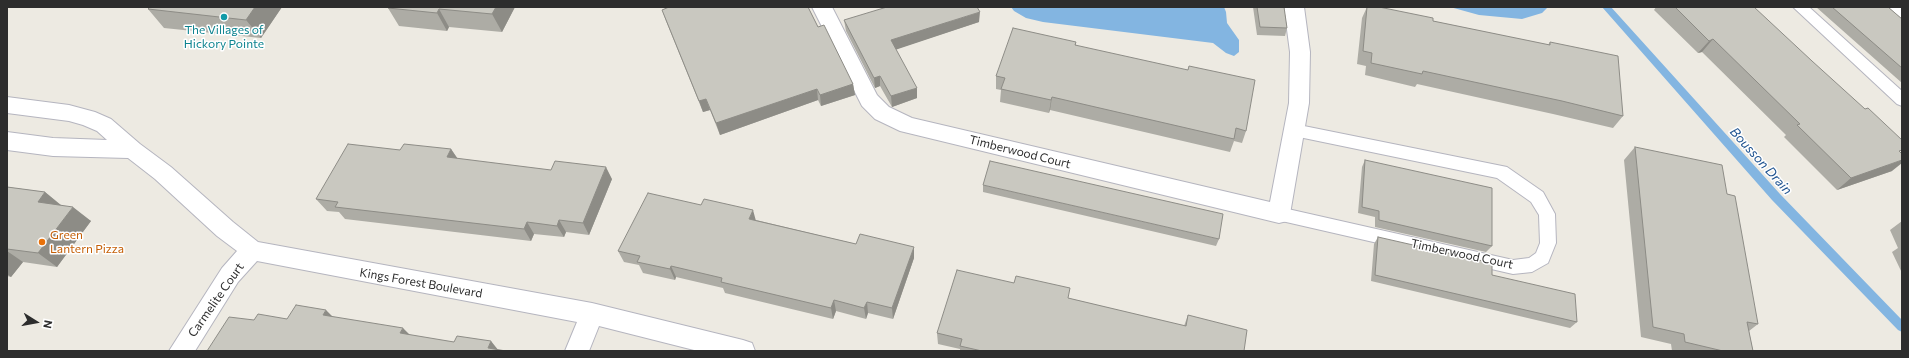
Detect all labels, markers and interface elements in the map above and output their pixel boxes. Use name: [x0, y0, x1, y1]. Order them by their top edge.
marker: The Villages of Hickory Pointe: [219, 12, 229, 22]
place label: The Villages of Hickory Pointe: [184, 23, 264, 51]
water label: Bousson Drain: [1727, 124, 1795, 198]
street label: Timberwood Court: [968, 132, 1072, 172]
place label: Green Lantern Pizza: [50, 228, 124, 256]
street label: Timberwood Court: [1410, 236, 1514, 272]
marker: Green Lantern Pizza: [37, 237, 47, 247]
street label: Carmelite Court: [185, 260, 247, 340]
street label: Kings Forest Boulevard: [359, 265, 483, 301]
north arrow: [16, 302, 56, 342]
text: N: [41, 319, 55, 330]

